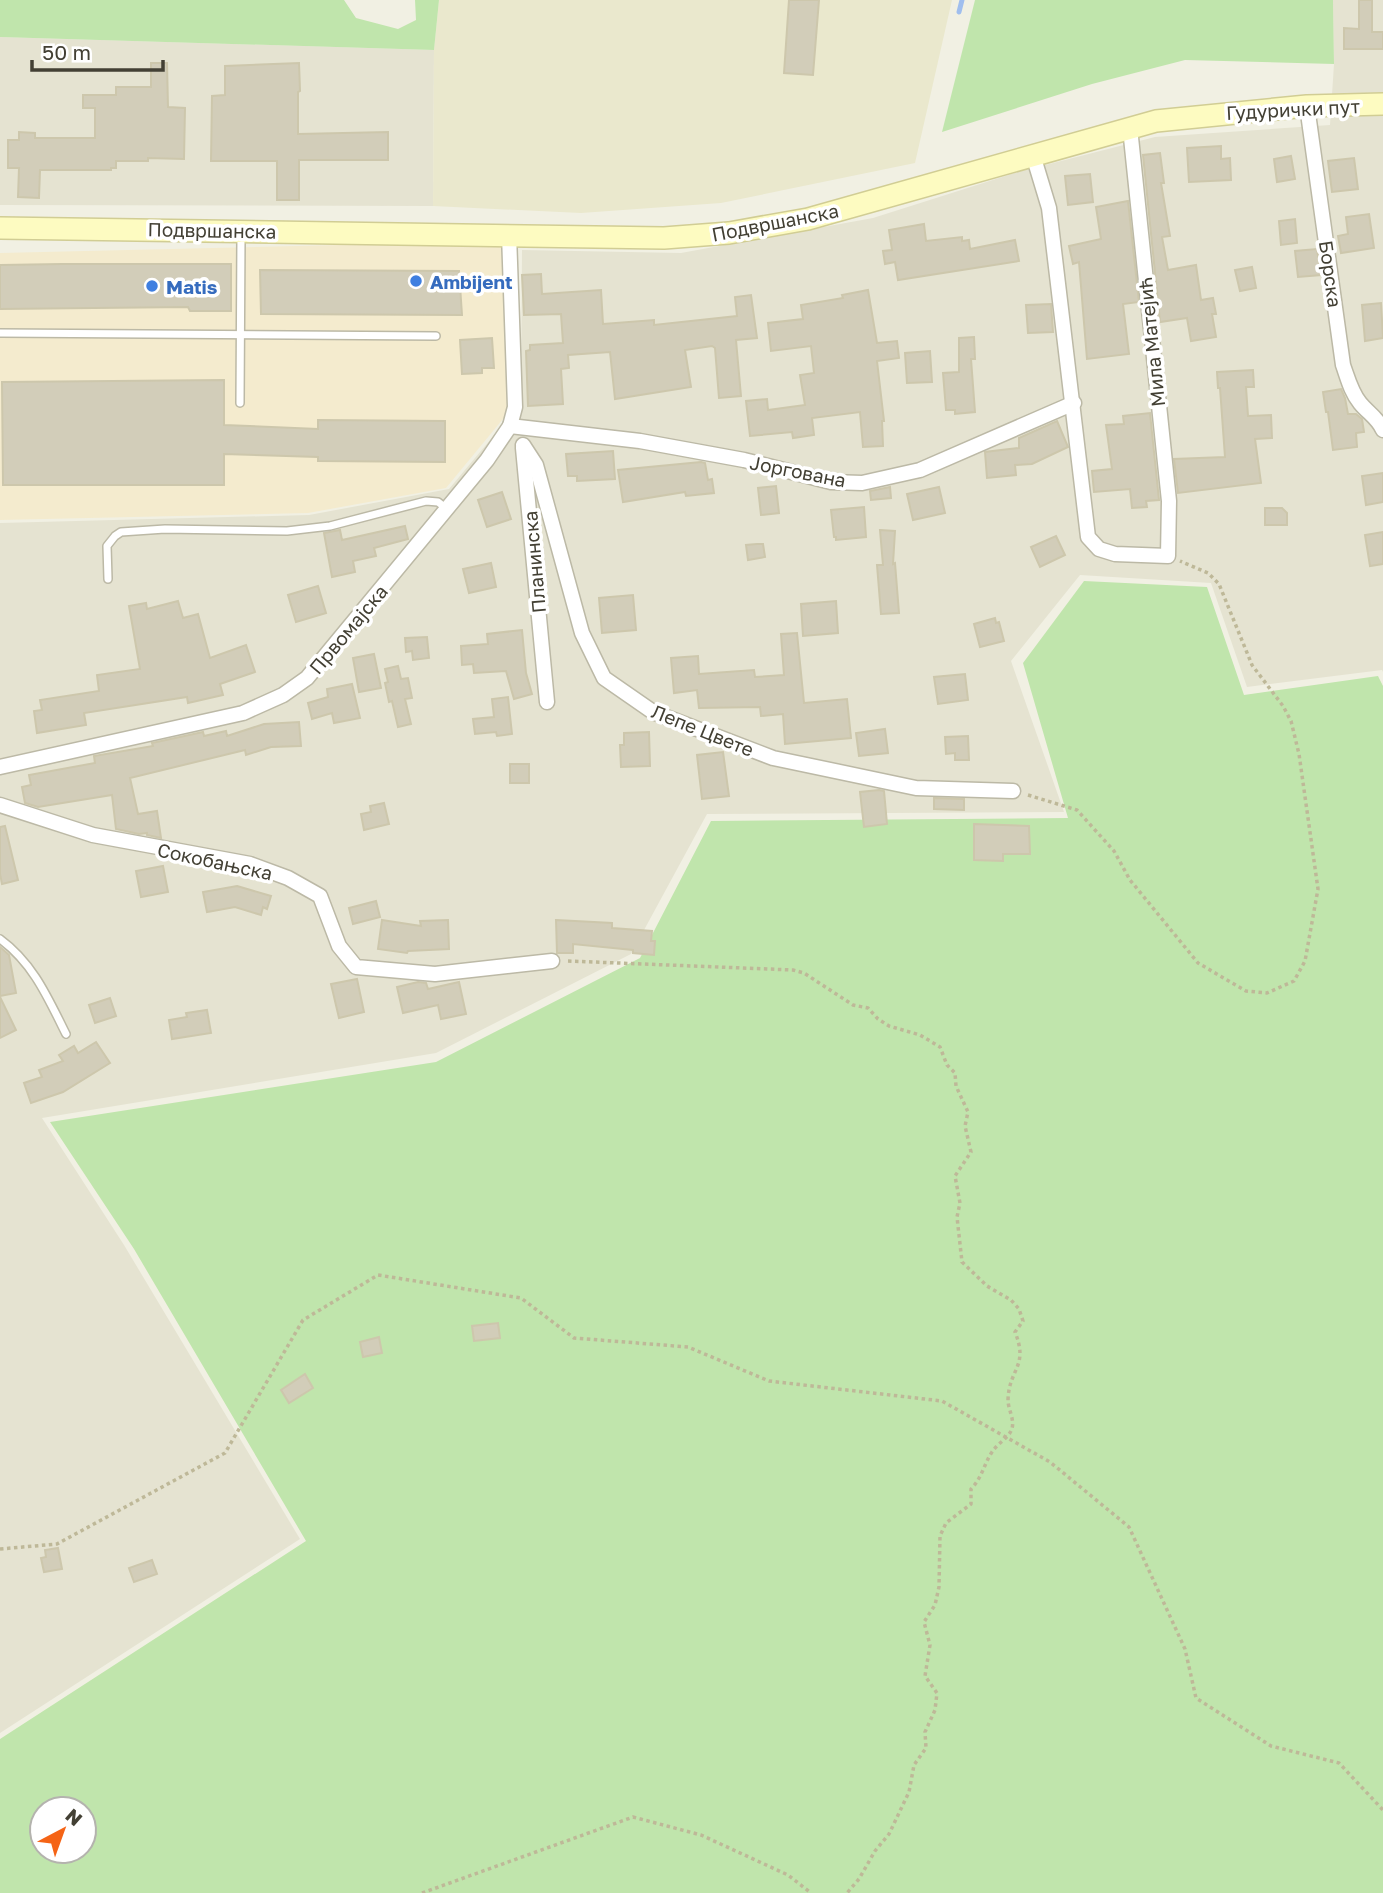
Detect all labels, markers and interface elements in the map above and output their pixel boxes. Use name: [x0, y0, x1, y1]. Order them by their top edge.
scale bar: [32, 28, 163, 72]
text: 50 m: [42, 39, 91, 65]
street label: Гудурички пут: [1226, 94, 1360, 124]
street label: Подвршанска: [710, 198, 840, 246]
street label: Подвршанска: [147, 217, 277, 243]
street label: Борска: [1315, 239, 1347, 309]
place label: Ambijent: [430, 270, 513, 293]
marker: Ambijent: [408, 273, 424, 289]
place label: Matis: [166, 275, 218, 298]
street label: Мила Матејић: [1133, 276, 1169, 408]
marker: Matis: [144, 278, 160, 294]
street label: Јоргована: [748, 450, 848, 492]
street label: Планинска: [518, 510, 550, 614]
street label: Првомајска: [304, 580, 392, 678]
street label: Лепе Цвете: [649, 699, 757, 761]
street label: Сокобањска: [155, 838, 275, 884]
north arrow: [28, 1795, 98, 1865]
text: N: [61, 1803, 87, 1830]

